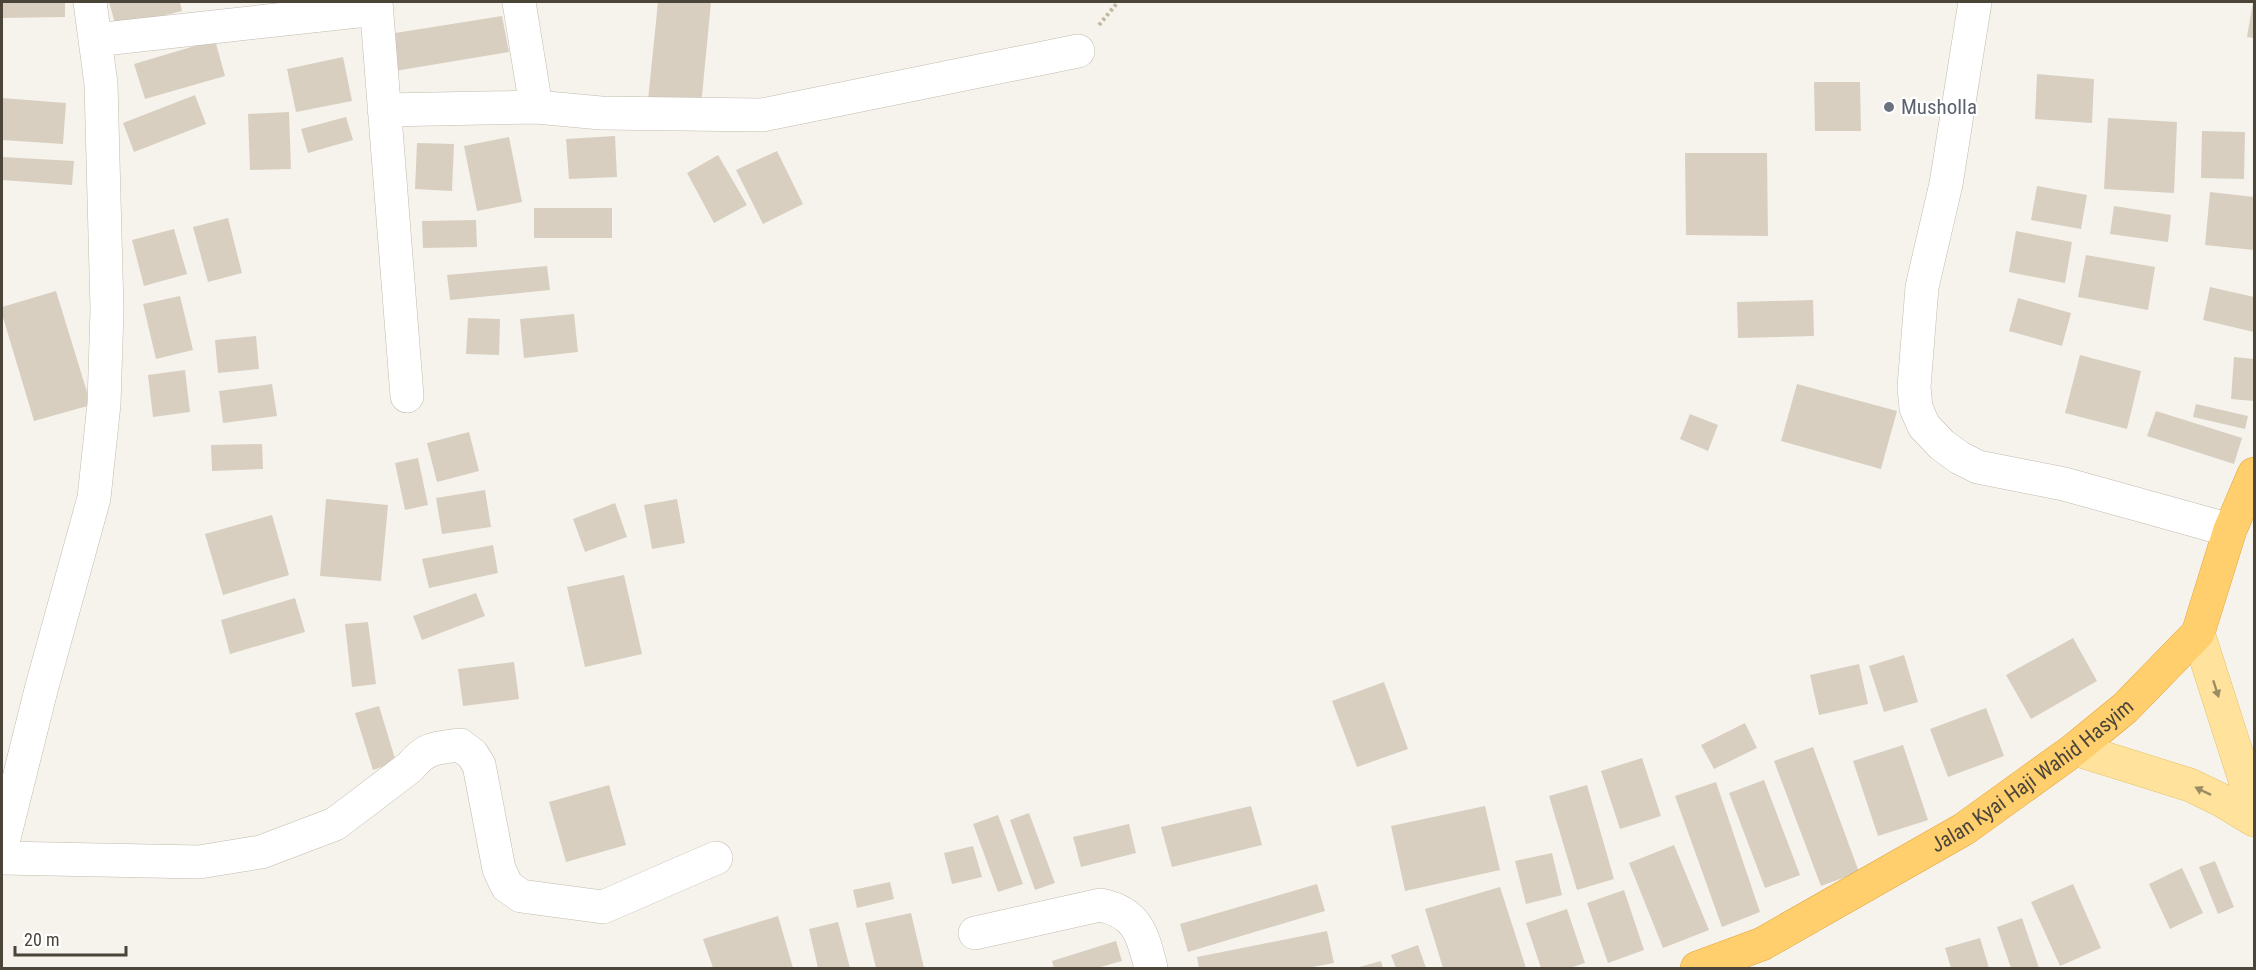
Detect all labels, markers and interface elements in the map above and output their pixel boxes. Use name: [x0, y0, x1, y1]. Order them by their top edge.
place label: Musholla: [1901, 95, 1977, 119]
marker: Musholla: [1882, 100, 1896, 114]
one-way arrow: [2212, 680, 2221, 698]
street label: Jalan Kyai Haji Wahid Hasyim: [1927, 694, 2138, 857]
one-way arrow: [2195, 787, 2212, 796]
scale bar: [15, 919, 126, 957]
text: 20 m: [24, 929, 59, 950]

